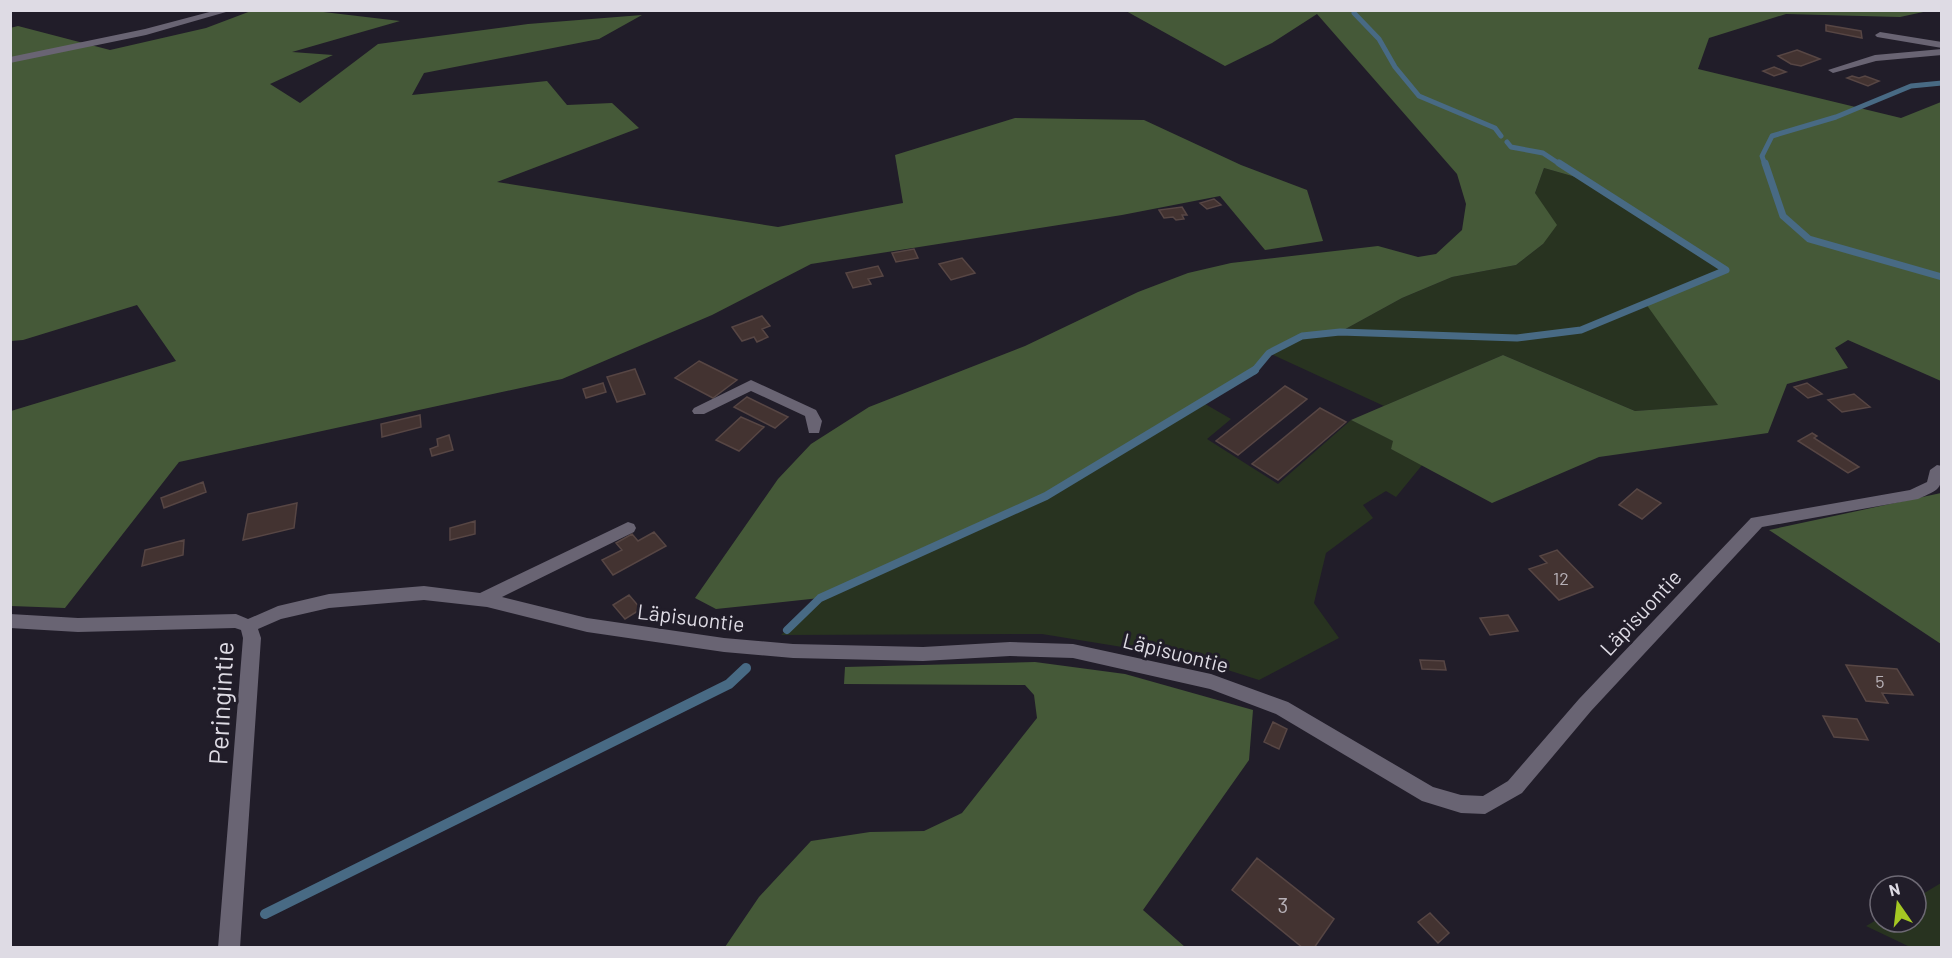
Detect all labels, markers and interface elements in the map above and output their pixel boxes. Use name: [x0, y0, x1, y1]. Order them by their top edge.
street label: Läpisuontie: [1594, 564, 1686, 660]
house number: 12: [1553, 567, 1569, 589]
street label: Läpisuontie: [636, 598, 746, 636]
street label: Läpisuontie: [1121, 627, 1231, 677]
street label: Peringintie: [201, 641, 239, 765]
house number: 5: [1875, 670, 1885, 692]
north arrow: [1868, 874, 1928, 934]
text: N: [1887, 878, 1902, 899]
house number: 3: [1278, 892, 1288, 917]

